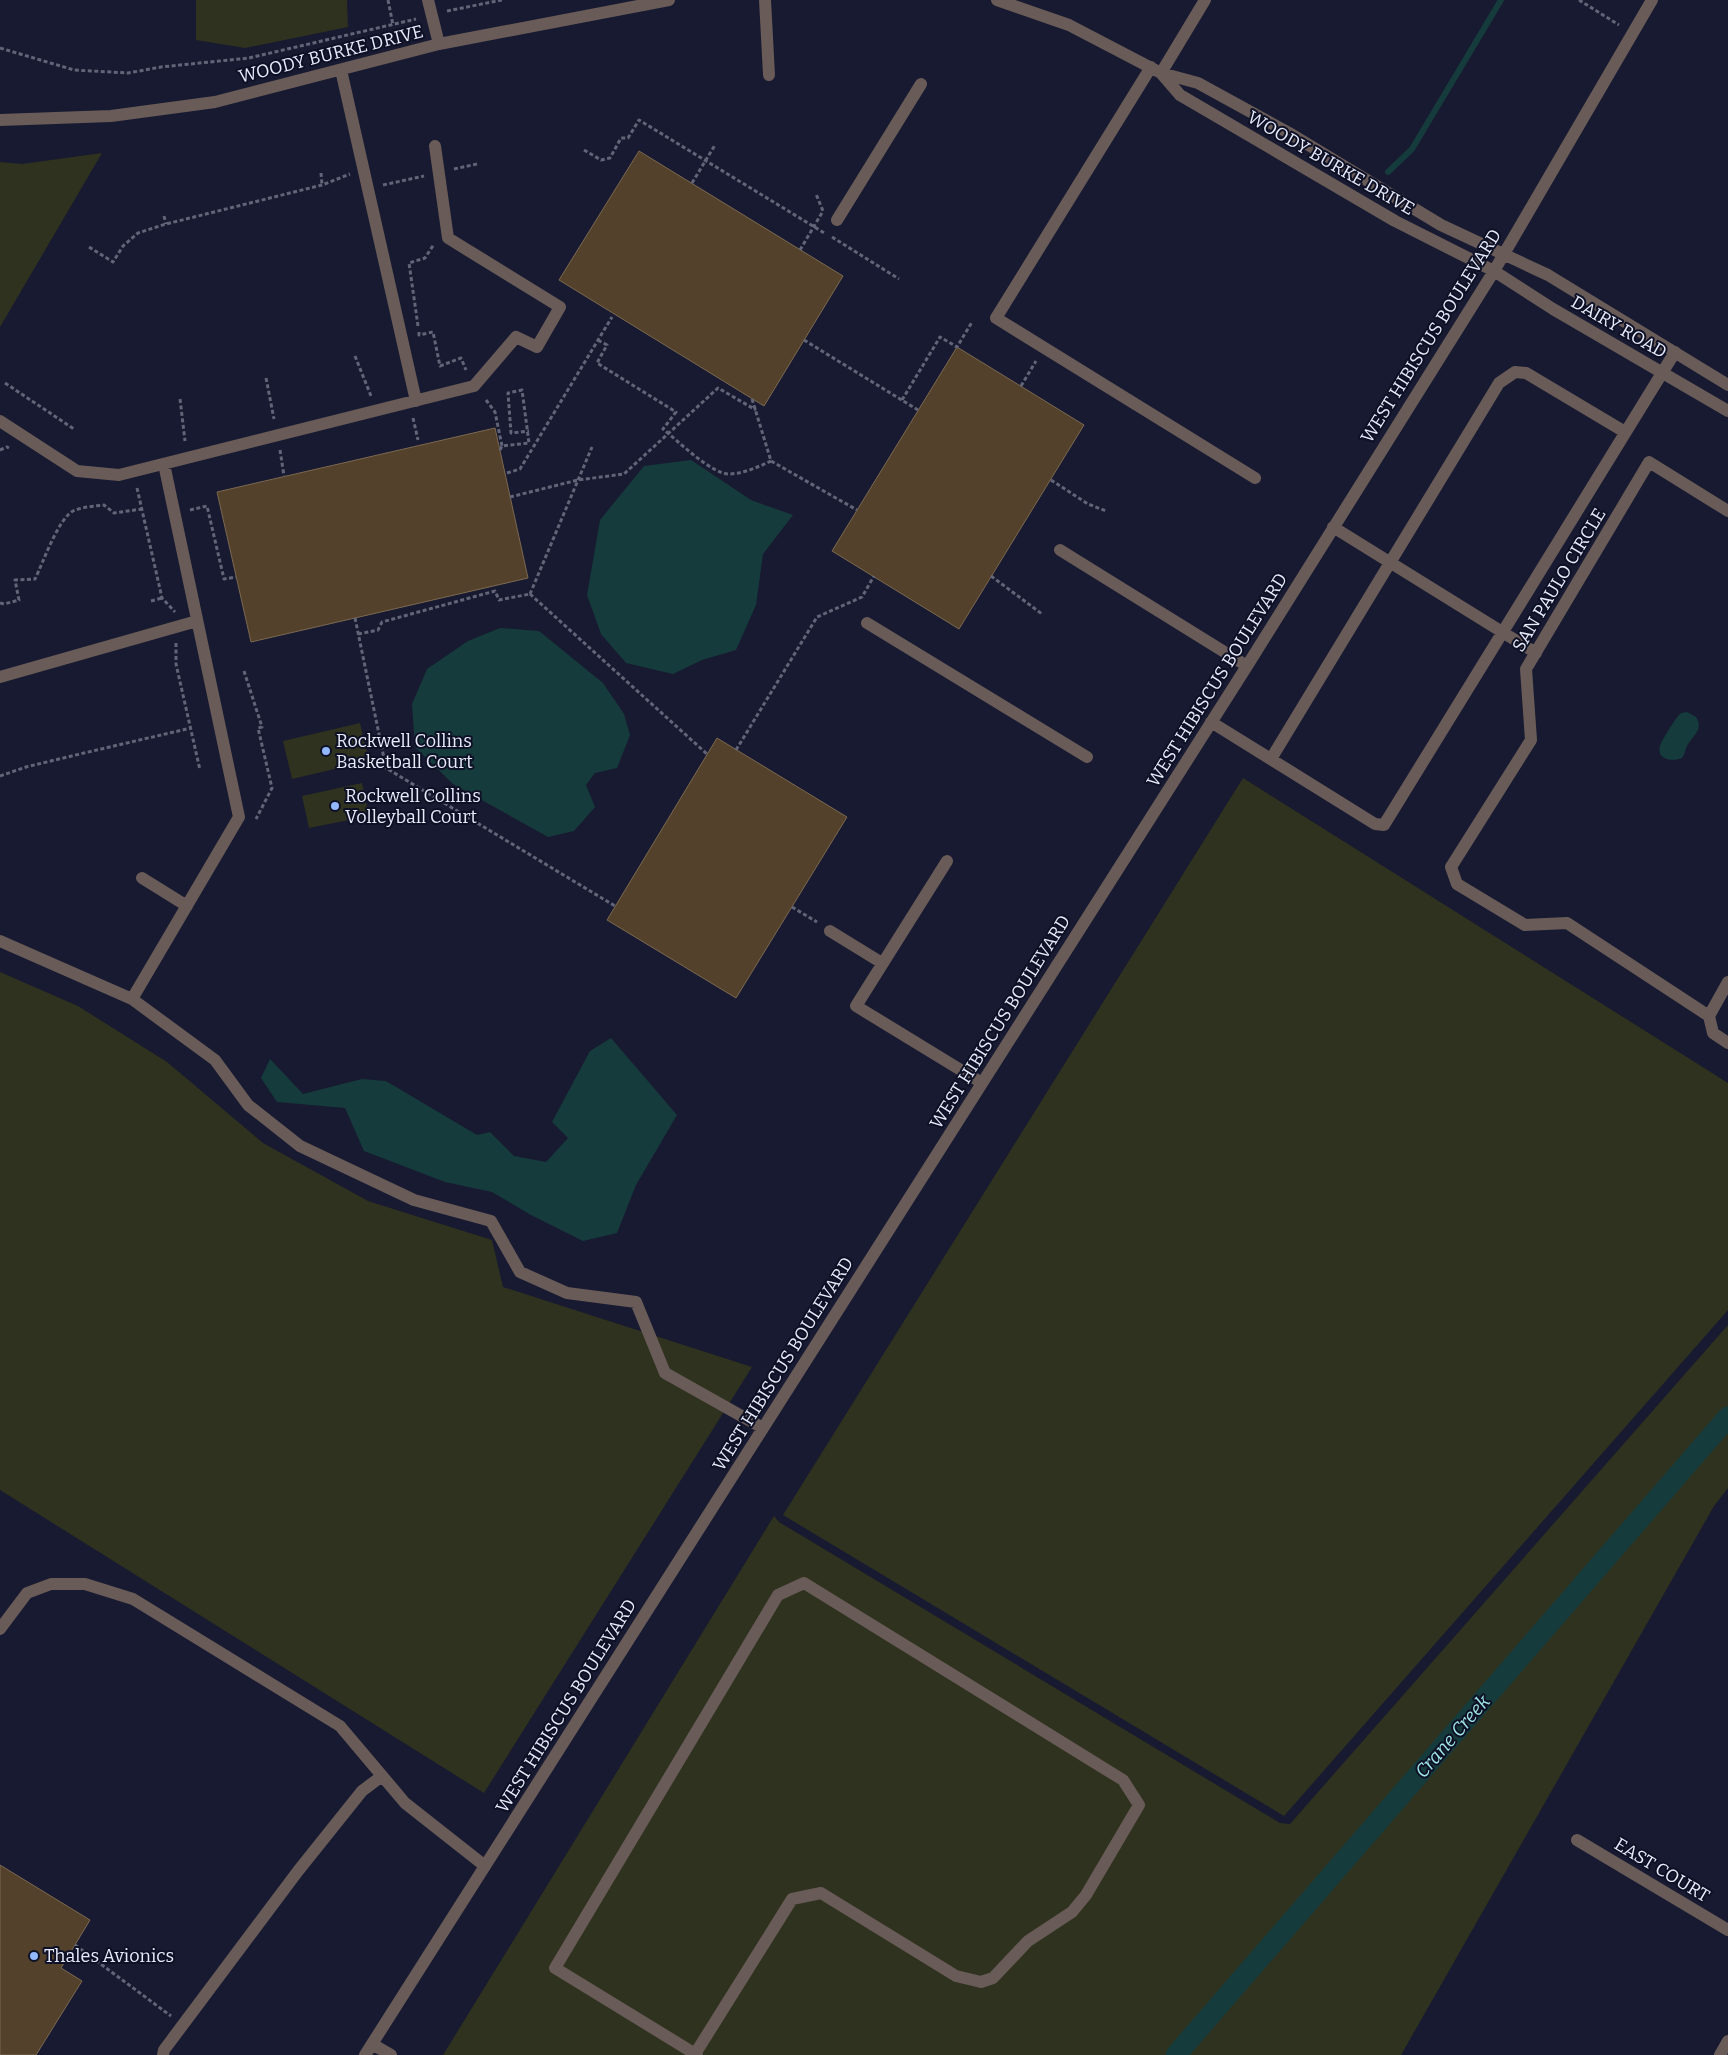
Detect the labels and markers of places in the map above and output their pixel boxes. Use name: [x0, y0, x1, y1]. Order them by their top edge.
place label: Rockwell Collins Basketball Court: [336, 730, 473, 773]
marker: Rockwell Collins Basketball Court: [320, 745, 332, 757]
place label: Rockwell Collins Volleyball Court: [345, 785, 481, 828]
marker: Rockwell Collins Volleyball Court: [329, 800, 341, 812]
place label: Thales Avionics: [44, 1945, 174, 1967]
marker: Thales Avionics: [28, 1950, 40, 1962]

